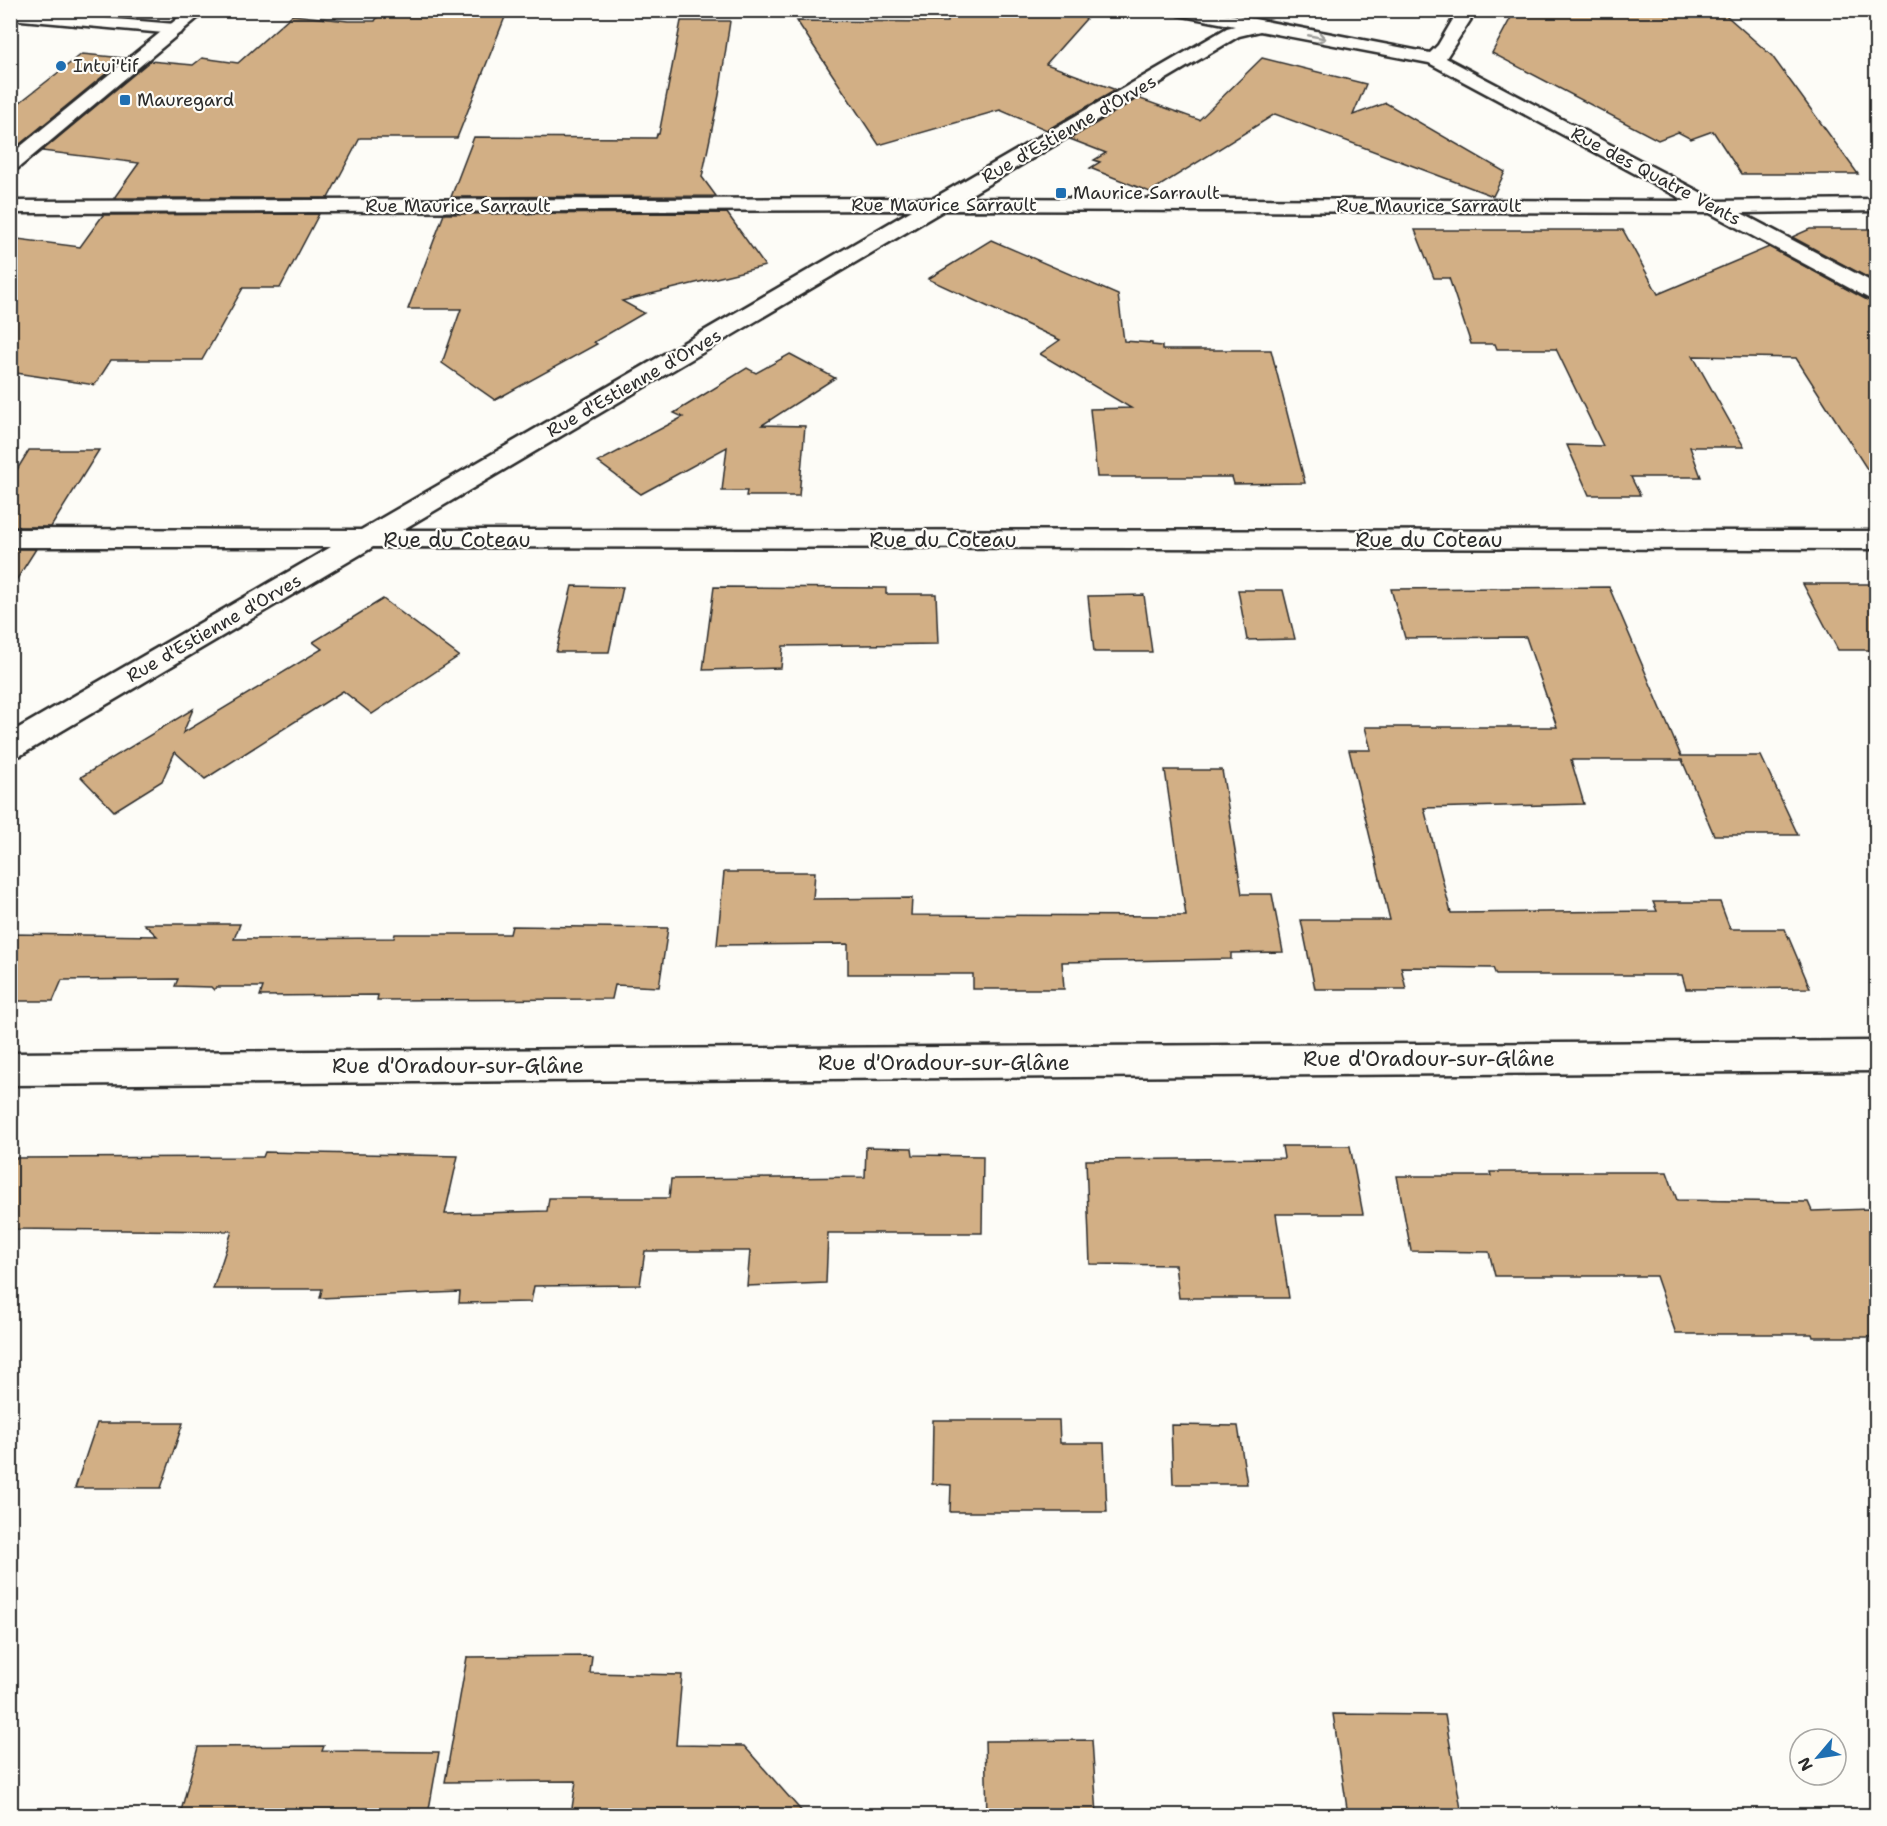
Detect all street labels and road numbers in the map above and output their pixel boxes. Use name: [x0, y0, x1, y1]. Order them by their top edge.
street label: Rue d'Estienne d'Orves: [977, 69, 1161, 189]
street label: Rue des Quatre Vents: [1567, 121, 1745, 231]
street label: Rue Maurice Sarrault: [851, 193, 1037, 217]
street label: Rue Maurice Sarrault: [365, 194, 551, 218]
street label: Rue Maurice Sarrault: [1336, 194, 1522, 218]
street label: Rue d'Estienne d'Orves: [542, 323, 726, 443]
street label: Rue du Coteau: [383, 526, 531, 554]
street label: Rue du Coteau: [869, 526, 1017, 554]
street label: Rue du Coteau: [1355, 526, 1503, 554]
street label: Rue d'Estienne d'Orves: [122, 568, 306, 688]
street label: Rue d'Oradour-sur-Glâne: [1303, 1045, 1555, 1073]
street label: Rue d'Oradour-sur-Glâne: [818, 1049, 1070, 1077]
street label: Rue d'Oradour-sur-Glâne: [332, 1052, 584, 1080]

